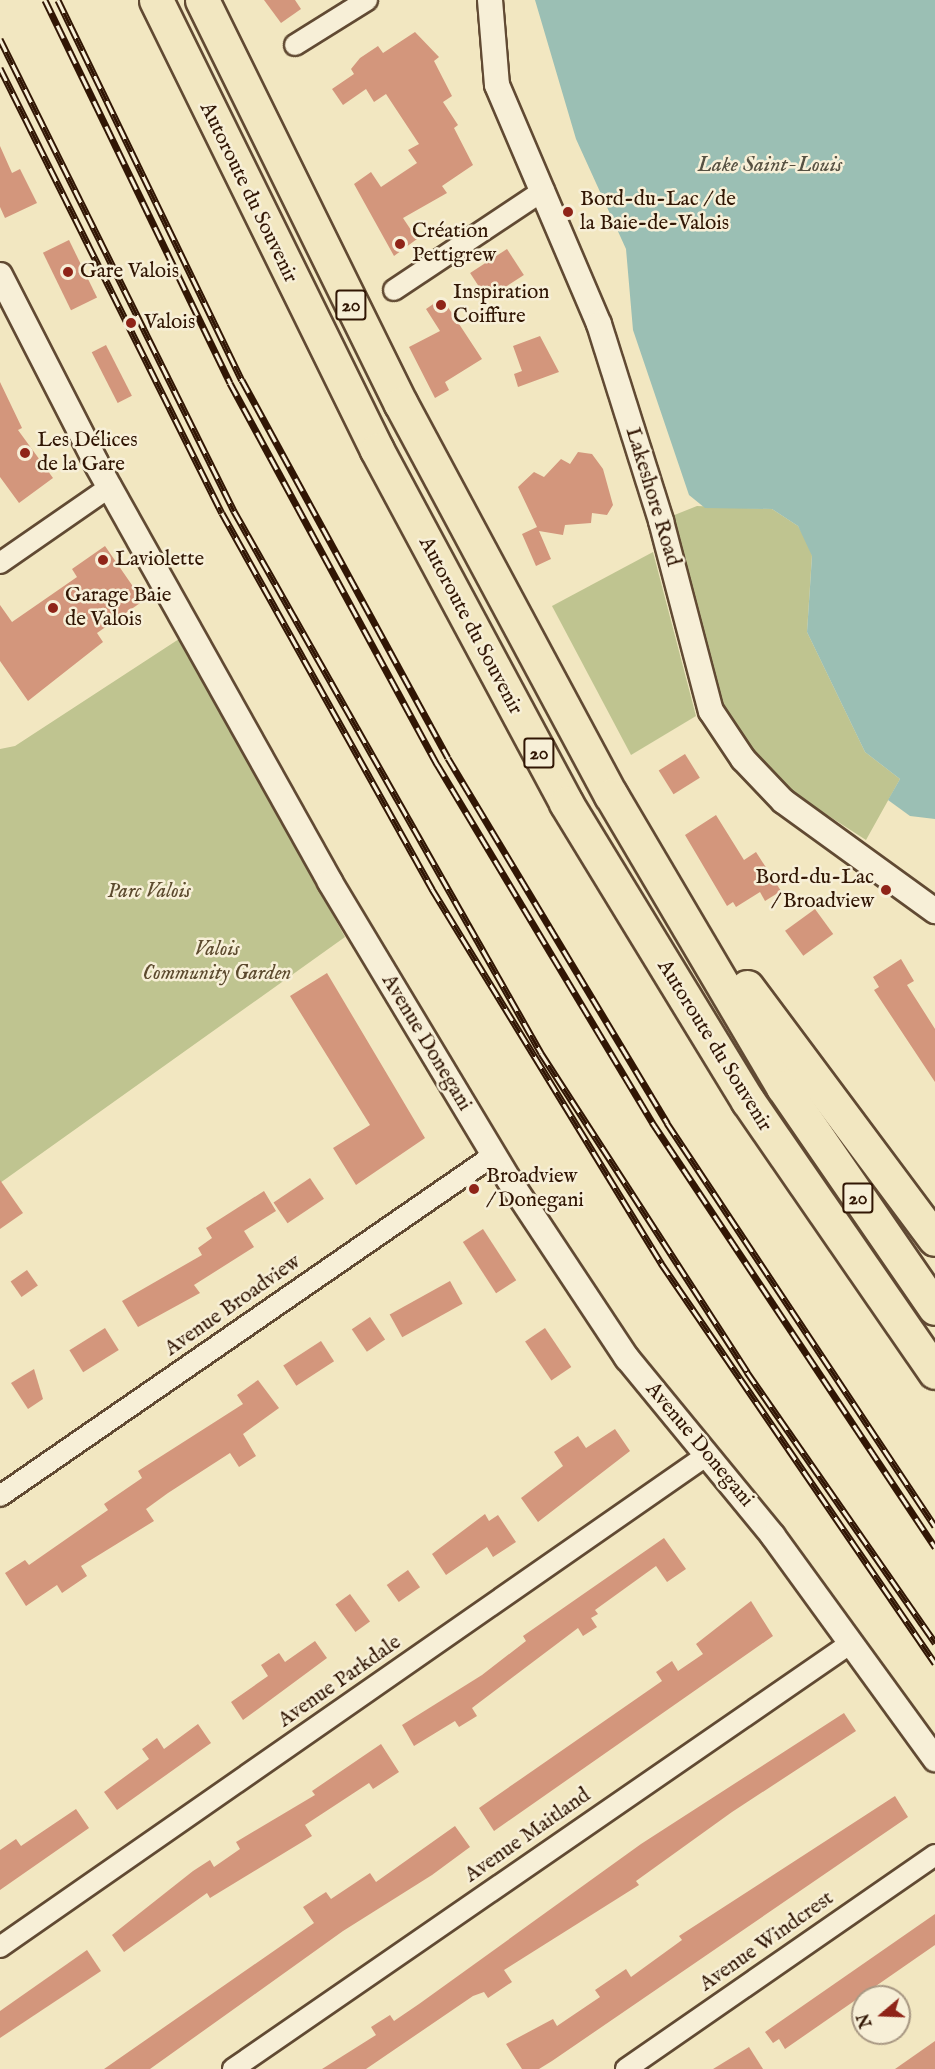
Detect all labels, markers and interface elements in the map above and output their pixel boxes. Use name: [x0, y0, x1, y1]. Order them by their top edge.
street label: Autoroute du Souvenir: [193, 99, 303, 287]
water label: Lake Saint-Louis: [698, 153, 842, 179]
place label: Bord-du-Lac / de la Baie-de-Valois: [580, 187, 736, 237]
marker: Bord-du-Lac / de la Baie-de-Valois: [561, 205, 575, 219]
place label: Création Pettigrew: [412, 219, 496, 269]
marker: Création Pettigrew: [393, 237, 407, 251]
place label: Gare Valois: [80, 259, 179, 285]
marker: Gare Valois: [61, 265, 75, 279]
place label: Inspiration Coiffure: [453, 280, 549, 330]
road number: 20: [334, 288, 368, 322]
marker: Inspiration Coiffure: [434, 298, 448, 312]
place label: Valois: [144, 310, 195, 336]
marker: Valois: [122, 314, 140, 332]
street label: Lakeshore Road: [619, 425, 685, 569]
place label: Les Délices de la Gare: [37, 428, 138, 478]
marker: Les Délices de la Gare: [18, 446, 32, 460]
street label: Autoroute du Souvenir: [412, 533, 528, 719]
place label: Laviolette: [115, 547, 204, 573]
marker: Laviolette: [96, 553, 110, 567]
place label: Garage Baie de Valois: [65, 583, 171, 633]
marker: Garage Baie de Valois: [46, 601, 60, 615]
road number: 20: [522, 736, 556, 770]
place label: Bord-du-Lac / Broadview: [755, 865, 874, 915]
park label: Parc Valois: [107, 879, 191, 905]
marker: Bord-du-Lac / Broadview: [879, 883, 893, 897]
park label: Valois Community Garden: [143, 937, 291, 987]
street label: Autoroute du Souvenir: [651, 955, 777, 1137]
street label: Avenue Donegani: [375, 970, 477, 1116]
place label: Broadview / Donegani: [486, 1164, 584, 1214]
road number: 20: [842, 1181, 874, 1215]
marker: Broadview / Donegani: [467, 1182, 481, 1196]
street label: Avenue Broadview: [160, 1250, 306, 1362]
street label: Avenue Donegani: [640, 1378, 758, 1512]
street label: Avenue Parkdale: [274, 1630, 406, 1734]
street label: Avenue Maitland: [460, 1783, 596, 1889]
street label: Avenue Windcrest: [695, 1886, 839, 1998]
north arrow: [851, 1985, 911, 2045]
text: N: [854, 2010, 878, 2030]

